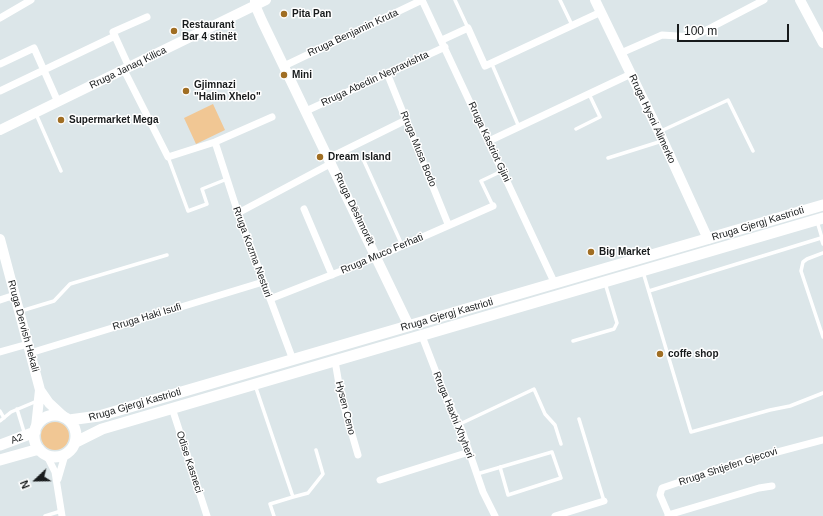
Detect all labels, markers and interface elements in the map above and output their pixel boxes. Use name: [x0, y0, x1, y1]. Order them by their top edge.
street label: Rruga Benjamin Kruta: [306, 7, 400, 59]
place label: Pita Pan: [292, 8, 331, 20]
marker: Pita Pan: [279, 9, 289, 19]
scale bar: [679, 16, 791, 42]
place label: Restaurant Bar 4 stinët: [182, 19, 236, 42]
text: 100 m: [684, 24, 717, 38]
marker: Restaurant Bar 4 stinët: [169, 26, 179, 36]
street label: Rruga Janaq Kilica: [88, 44, 168, 92]
street label: Rruga Abedin Nepravishta: [319, 49, 431, 109]
place label: Mini: [292, 69, 312, 81]
marker: Mini: [279, 70, 289, 80]
street label: Rruga Hysni Alimerko: [626, 73, 678, 165]
place label: Gjimnazi "Halim Xhelo": [194, 79, 261, 102]
marker: Gjimnazi "Halim Xhelo": [181, 86, 191, 96]
street label: Rruga Kastriot Gjini: [465, 100, 513, 184]
street label: Rruga Musa Bodo: [397, 109, 439, 189]
place label: Supermarket Mega: [69, 114, 158, 126]
marker: Supermarket Mega: [56, 115, 66, 125]
place label: Dream Island: [328, 151, 391, 163]
marker: Dream Island: [315, 152, 325, 162]
street label: Rruga Dëshmorët: [331, 171, 377, 247]
street label: Rruga Gjergj Kastrioti: [711, 204, 805, 244]
street label: Rruga Kozma Nesturi: [230, 205, 274, 299]
street label: Rruga Muco Ferhati: [339, 231, 425, 277]
place label: Big Market: [599, 246, 650, 258]
marker: Big Market: [586, 247, 596, 257]
street label: Rruga Dervish Hekali: [5, 279, 41, 373]
street label: Rruga Gjergj Kastrioti: [399, 296, 495, 334]
street label: Rruga Haki Isufi: [111, 301, 183, 333]
place label: coffe shop: [668, 348, 719, 360]
marker: coffe shop: [655, 349, 665, 359]
street label: Rruga Haxhi Xhyheri: [430, 370, 476, 460]
street label: Hysen Ceno: [333, 380, 357, 436]
street label: Rruga Gjergj Kastrioti: [87, 386, 183, 424]
street label: Odise Kasneci: [173, 429, 205, 495]
street label: A2: [9, 431, 25, 447]
street label: Rruga Shtjefen Gjecovi: [677, 445, 779, 489]
north arrow: [16, 460, 56, 500]
text: N: [18, 479, 32, 490]

